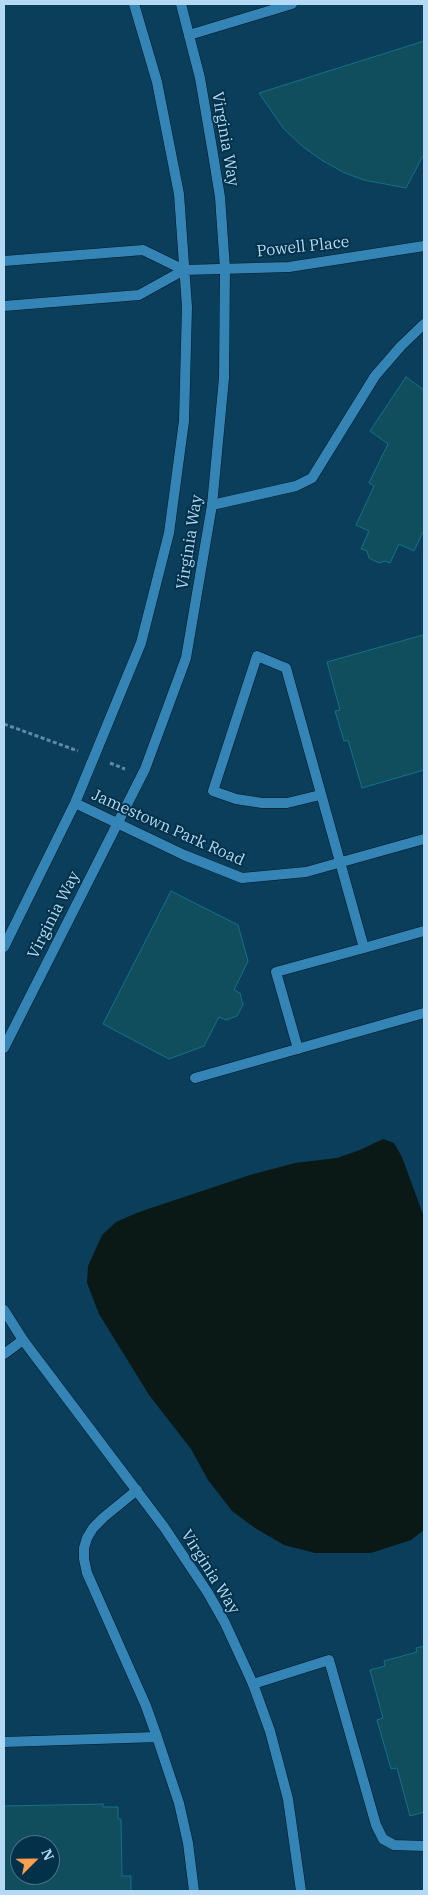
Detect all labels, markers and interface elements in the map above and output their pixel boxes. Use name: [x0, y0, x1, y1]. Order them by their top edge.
street label: Virginia Way: [207, 90, 243, 188]
street label: Powell Place: [256, 233, 350, 261]
street label: Virginia Way: [173, 493, 207, 591]
street label: Jamestown Park Road: [89, 786, 247, 870]
street label: Virginia Way: [24, 868, 84, 962]
street label: Virginia Way: [177, 1526, 243, 1618]
north arrow: [10, 1835, 60, 1885]
text: N: [37, 1846, 58, 1863]

